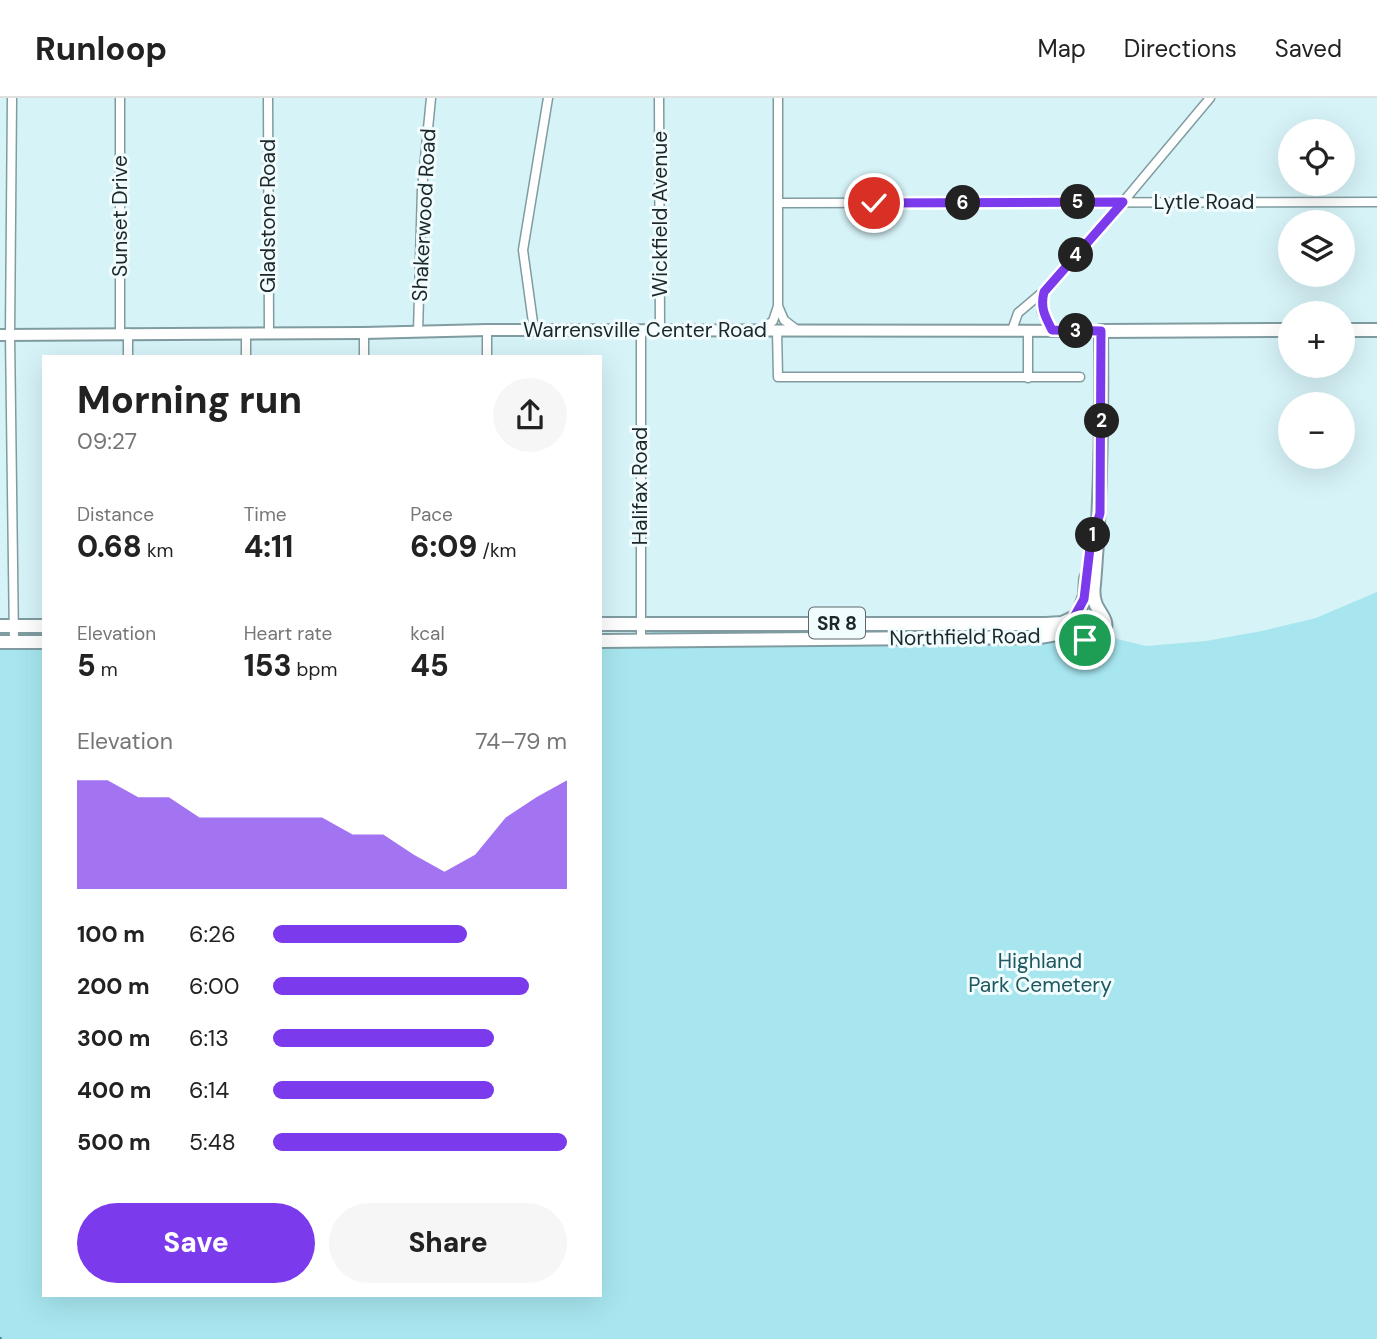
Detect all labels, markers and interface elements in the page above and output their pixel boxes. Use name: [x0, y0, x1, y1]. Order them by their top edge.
text: Runloop: [35, 27, 167, 70]
text: Map: [1038, 33, 1086, 64]
text: Directions: [1124, 33, 1237, 64]
text: Saved: [1275, 33, 1342, 64]
map controls: [1278, 119, 1355, 469]
button: locate: [1278, 119, 1355, 196]
street label: Shakerwood Road: [405, 128, 443, 302]
street label: Wickfield Avenue: [646, 131, 674, 297]
street label: Gladstone Road: [254, 139, 282, 293]
street label: Sunset Drive: [106, 155, 134, 277]
pin: [844, 173, 904, 233]
icon: check: [855, 184, 893, 222]
pin: 5: [1060, 184, 1096, 220]
pin: 6: [946, 186, 981, 220]
street label: Lytle Road: [1154, 188, 1254, 216]
text: 5: [1072, 189, 1083, 214]
text: 6: [956, 190, 969, 215]
button: layers: [1278, 210, 1355, 287]
pin: 4: [1058, 238, 1094, 272]
text: 4: [1069, 242, 1082, 267]
button: +: [1278, 301, 1355, 378]
pin: 3: [1058, 314, 1094, 348]
street label: Warrensville Center Road: [523, 316, 767, 344]
text: 3: [1070, 318, 1081, 343]
text: Morning run: [77, 375, 302, 425]
button: share: [493, 378, 567, 452]
button: −: [1278, 392, 1355, 469]
pin: 2: [1084, 404, 1120, 438]
text: 2: [1096, 408, 1107, 433]
text: 09:27: [77, 426, 137, 456]
street label: Halifax Road: [626, 427, 654, 545]
text: Distance: [77, 502, 154, 527]
text: Time: [244, 502, 287, 527]
text: Pace: [410, 502, 453, 527]
pin: 1: [1076, 518, 1110, 552]
text: 1: [1089, 522, 1096, 547]
text: 0.68: [77, 527, 142, 566]
text: 4:11: [244, 527, 293, 566]
text: 6:09: [410, 527, 477, 566]
text: km: [142, 538, 173, 563]
text: /km: [477, 538, 516, 563]
road number: SR 8: [809, 608, 865, 638]
pin: [1055, 610, 1115, 670]
text: Elevation: [77, 621, 156, 646]
text: Heart rate: [244, 621, 332, 646]
text: kcal: [410, 621, 445, 646]
icon: arrive: [1066, 621, 1104, 659]
street label: Northfield Road: [889, 622, 1041, 652]
text: 5: [77, 646, 96, 685]
text: 153: [244, 646, 292, 685]
text: 45: [410, 646, 449, 685]
text: m: [96, 657, 118, 682]
text: bpm: [292, 657, 337, 682]
text: Elevation: [77, 726, 173, 756]
text: 74–79 m: [475, 726, 567, 756]
text: 100 m: [77, 919, 145, 949]
text: 6:26: [189, 919, 236, 949]
park label: Highland Park Cemetery: [968, 947, 1112, 999]
text: 200 m: [77, 971, 150, 1001]
text: 6:00: [189, 971, 240, 1001]
text: 300 m: [77, 1023, 150, 1053]
text: 6:13: [189, 1023, 229, 1053]
text: 400 m: [77, 1075, 151, 1105]
text: 6:14: [189, 1075, 229, 1105]
text: 500 m: [77, 1127, 151, 1157]
text: 5:48: [189, 1127, 236, 1157]
button: Save: [77, 1203, 315, 1283]
button: Share: [329, 1203, 567, 1283]

